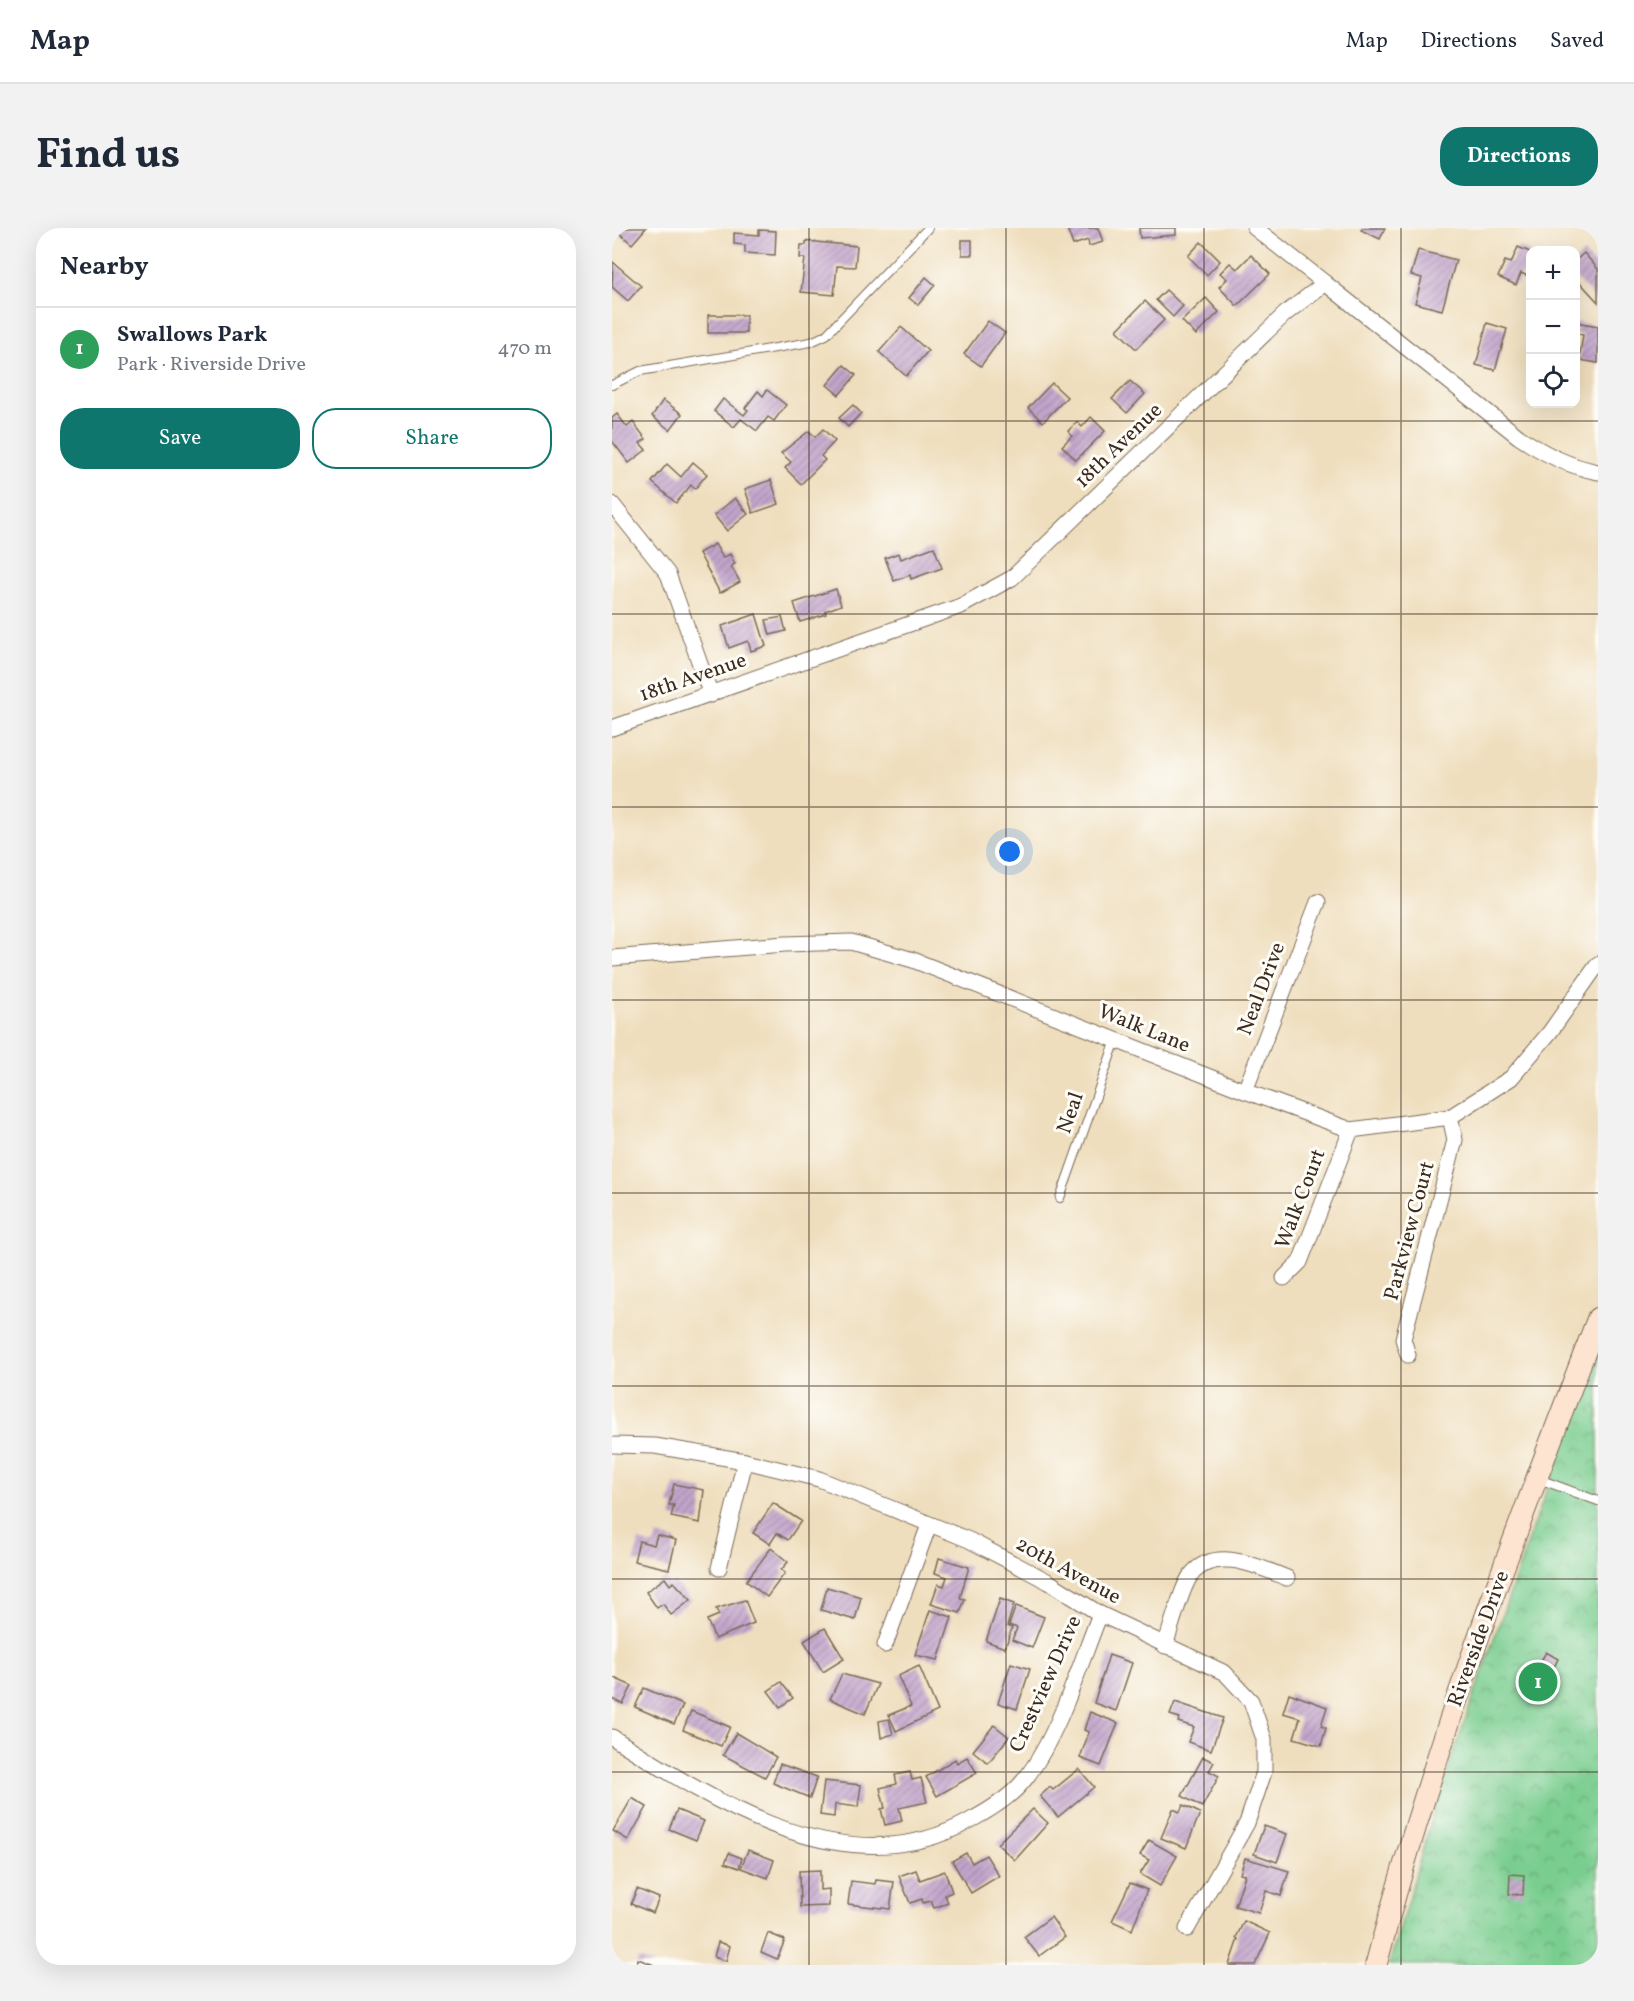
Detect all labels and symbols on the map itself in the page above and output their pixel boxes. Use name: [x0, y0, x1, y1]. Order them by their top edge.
street label: 18th Avenue: [1069, 397, 1169, 495]
street label: 18th Avenue: [636, 646, 751, 710]
your location: [995, 837, 1024, 866]
street label: Neal Drive: [1231, 938, 1293, 1040]
street label: Walk Lane: [1094, 997, 1194, 1061]
street label: Neal: [1050, 1088, 1092, 1138]
street label: Walk Court: [1269, 1145, 1333, 1253]
street label: Parkview Court: [1378, 1158, 1442, 1304]
street label: 20th Avenue: [1010, 1530, 1126, 1612]
street label: Riverside Drive: [1441, 1567, 1517, 1711]
street label: Crestview Drive: [1003, 1611, 1089, 1757]
pin: 1: [1518, 1660, 1558, 1704]

